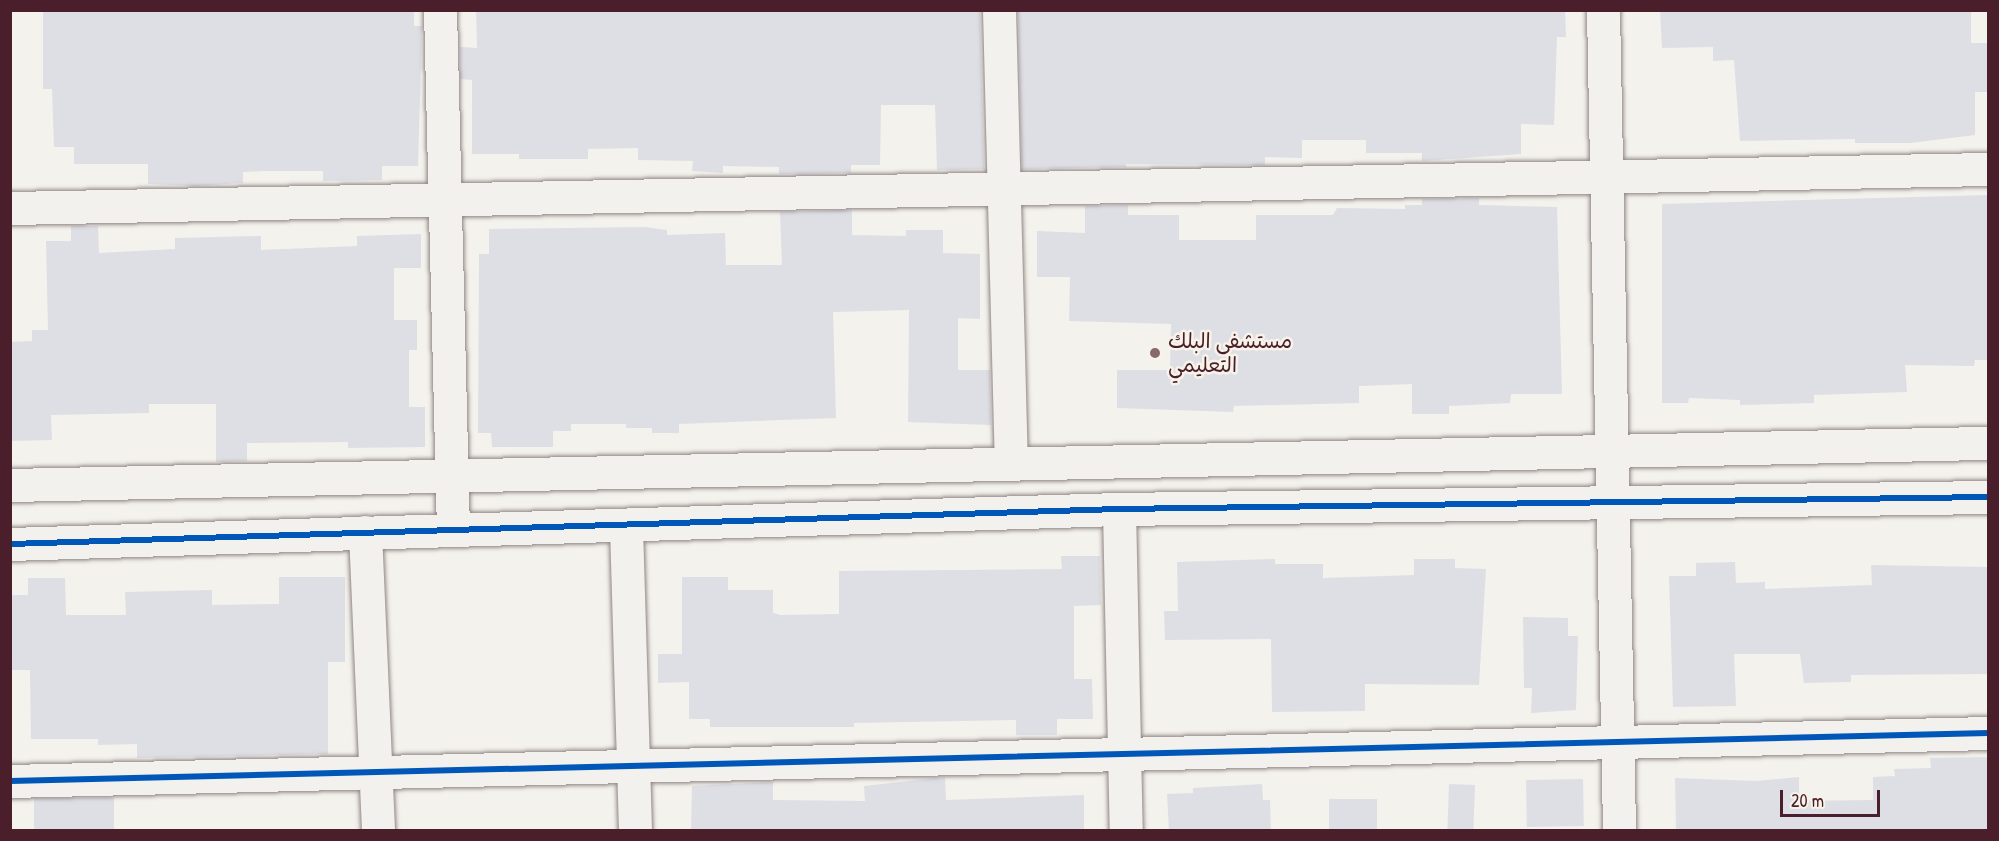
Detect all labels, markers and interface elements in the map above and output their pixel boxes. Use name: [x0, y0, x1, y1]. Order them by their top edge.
place label: مستشفى البلك التعليمي: [1168, 328, 1292, 378]
marker: مستشفى البلك التعليمي: [1146, 344, 1164, 362]
scale bar: [1783, 778, 1884, 816]
text: 20 m: [1791, 788, 1824, 813]

